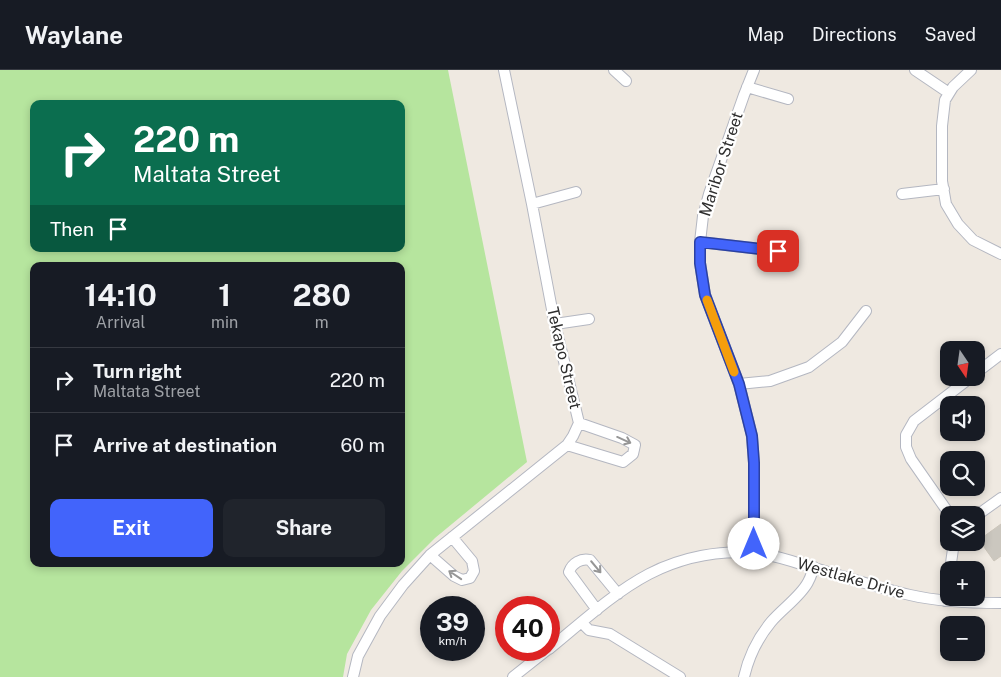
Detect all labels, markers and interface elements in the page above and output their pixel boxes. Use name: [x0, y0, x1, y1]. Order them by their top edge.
text: Waylane: [25, 21, 123, 49]
text: Map: [747, 24, 784, 45]
text: Directions: [812, 24, 897, 45]
text: Saved: [925, 24, 976, 45]
street label: Maribor Street: [695, 109, 747, 219]
text: 220 m: [133, 119, 239, 160]
icon: right: [50, 120, 115, 185]
text: Maltata Street: [133, 161, 281, 187]
icon: arrive: [104, 215, 132, 243]
text: Then: [50, 218, 94, 240]
pin: [757, 230, 799, 272]
icon: arrive: [764, 237, 792, 265]
text: 14:10: [84, 277, 157, 313]
text: 1: [218, 277, 231, 313]
text: 280: [292, 277, 351, 313]
street label: Tekapo Street: [543, 305, 585, 411]
text: Arrival: [96, 313, 145, 332]
text: min: [211, 313, 238, 332]
text: m: [315, 313, 329, 332]
north arrow: [940, 341, 985, 386]
map controls: [940, 341, 985, 661]
text: Turn right: [93, 360, 182, 382]
icon: right: [50, 366, 78, 394]
text: 220 m: [330, 369, 385, 391]
text: Maltata Street: [93, 382, 201, 401]
button: sound: [940, 396, 985, 441]
icon: arrive: [50, 431, 78, 459]
text: Arrive at destination: [93, 434, 277, 456]
text: 60 m: [341, 434, 385, 456]
one-way arrow: [616, 435, 631, 445]
button: search: [940, 451, 985, 496]
button: Exit: [50, 499, 213, 557]
button: Share: [223, 499, 385, 557]
button: layers: [940, 506, 985, 551]
position arrow: [727, 517, 779, 569]
street label: Westlake Drive: [795, 554, 907, 602]
one-way arrow: [590, 561, 602, 574]
button: +: [940, 561, 985, 606]
one-way arrow: [448, 570, 462, 581]
speed limit sign: 40: [495, 596, 560, 661]
text: 39: [436, 607, 469, 637]
button: −: [940, 616, 985, 661]
text: km/h: [438, 634, 467, 648]

